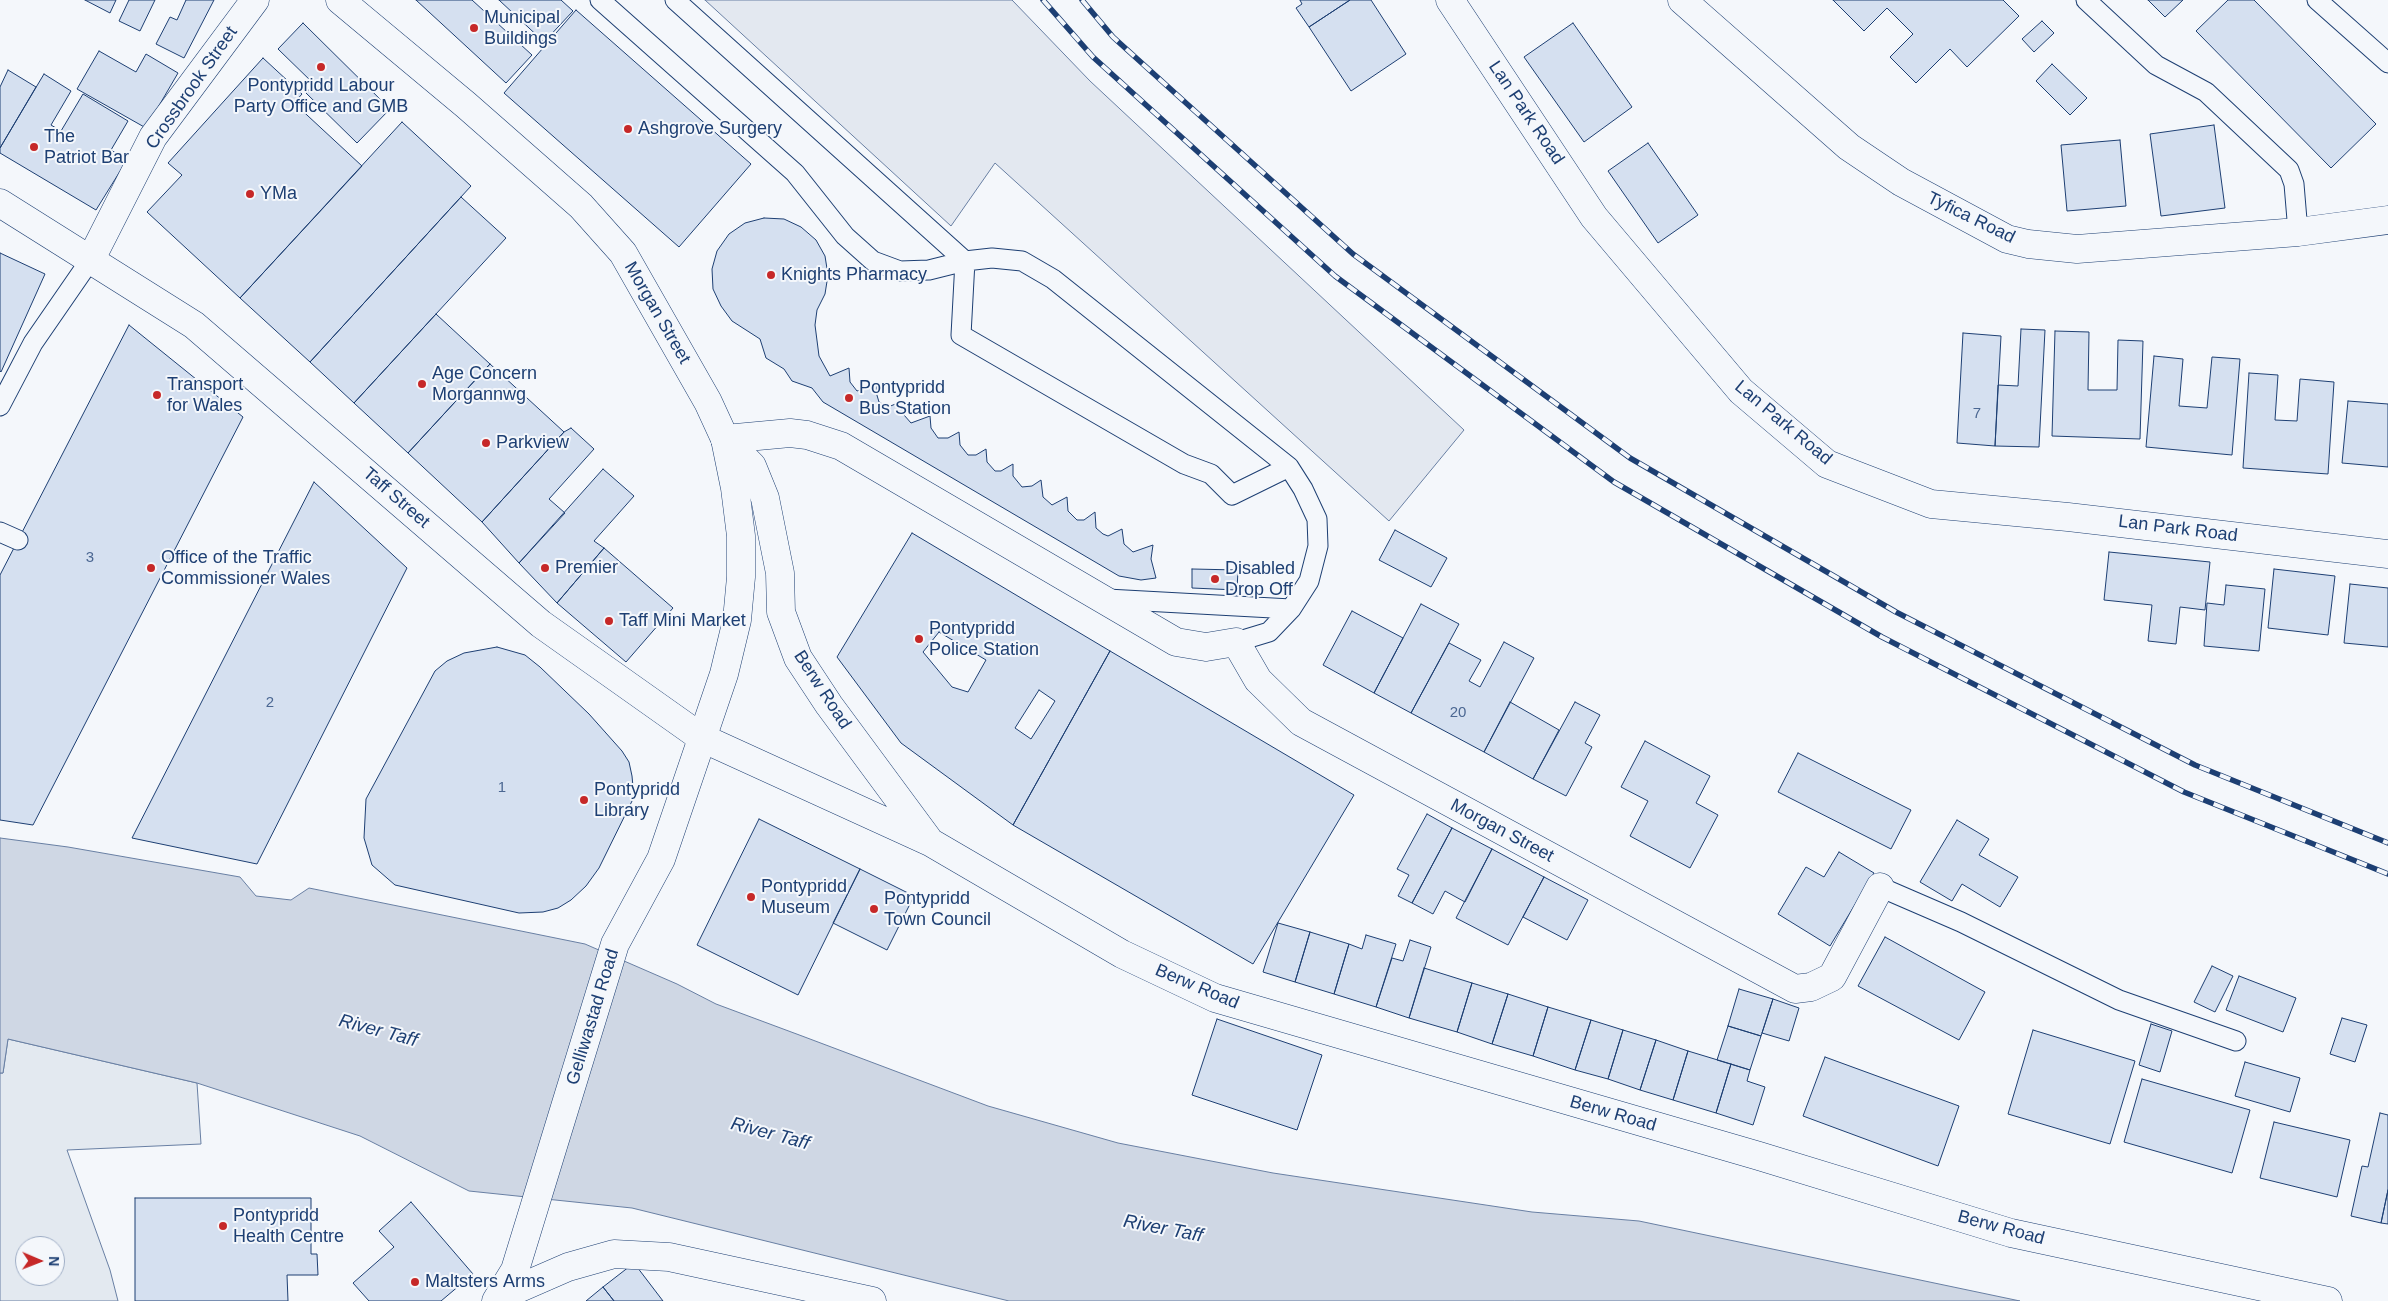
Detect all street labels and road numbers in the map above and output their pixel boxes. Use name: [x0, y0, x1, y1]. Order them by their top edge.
street label: Crossbrook Street: [142, 22, 242, 154]
street label: Lan Park Road: [1483, 57, 1569, 169]
street label: Tyfica Road: [1924, 187, 2018, 249]
street label: Morgan Street: [619, 258, 695, 368]
street label: Lan Park Road: [1730, 376, 1836, 470]
street label: Taff Street: [358, 463, 434, 533]
street label: Lan Park Road: [2117, 511, 2239, 547]
street label: Berw Road: [789, 647, 855, 733]
street label: Morgan Street: [1447, 795, 1557, 867]
street label: Gelliwastad Road: [562, 946, 624, 1088]
street label: Berw Road: [1152, 960, 1242, 1014]
street label: Berw Road: [1567, 1091, 1659, 1137]
street label: Berw Road: [1955, 1206, 2047, 1250]

